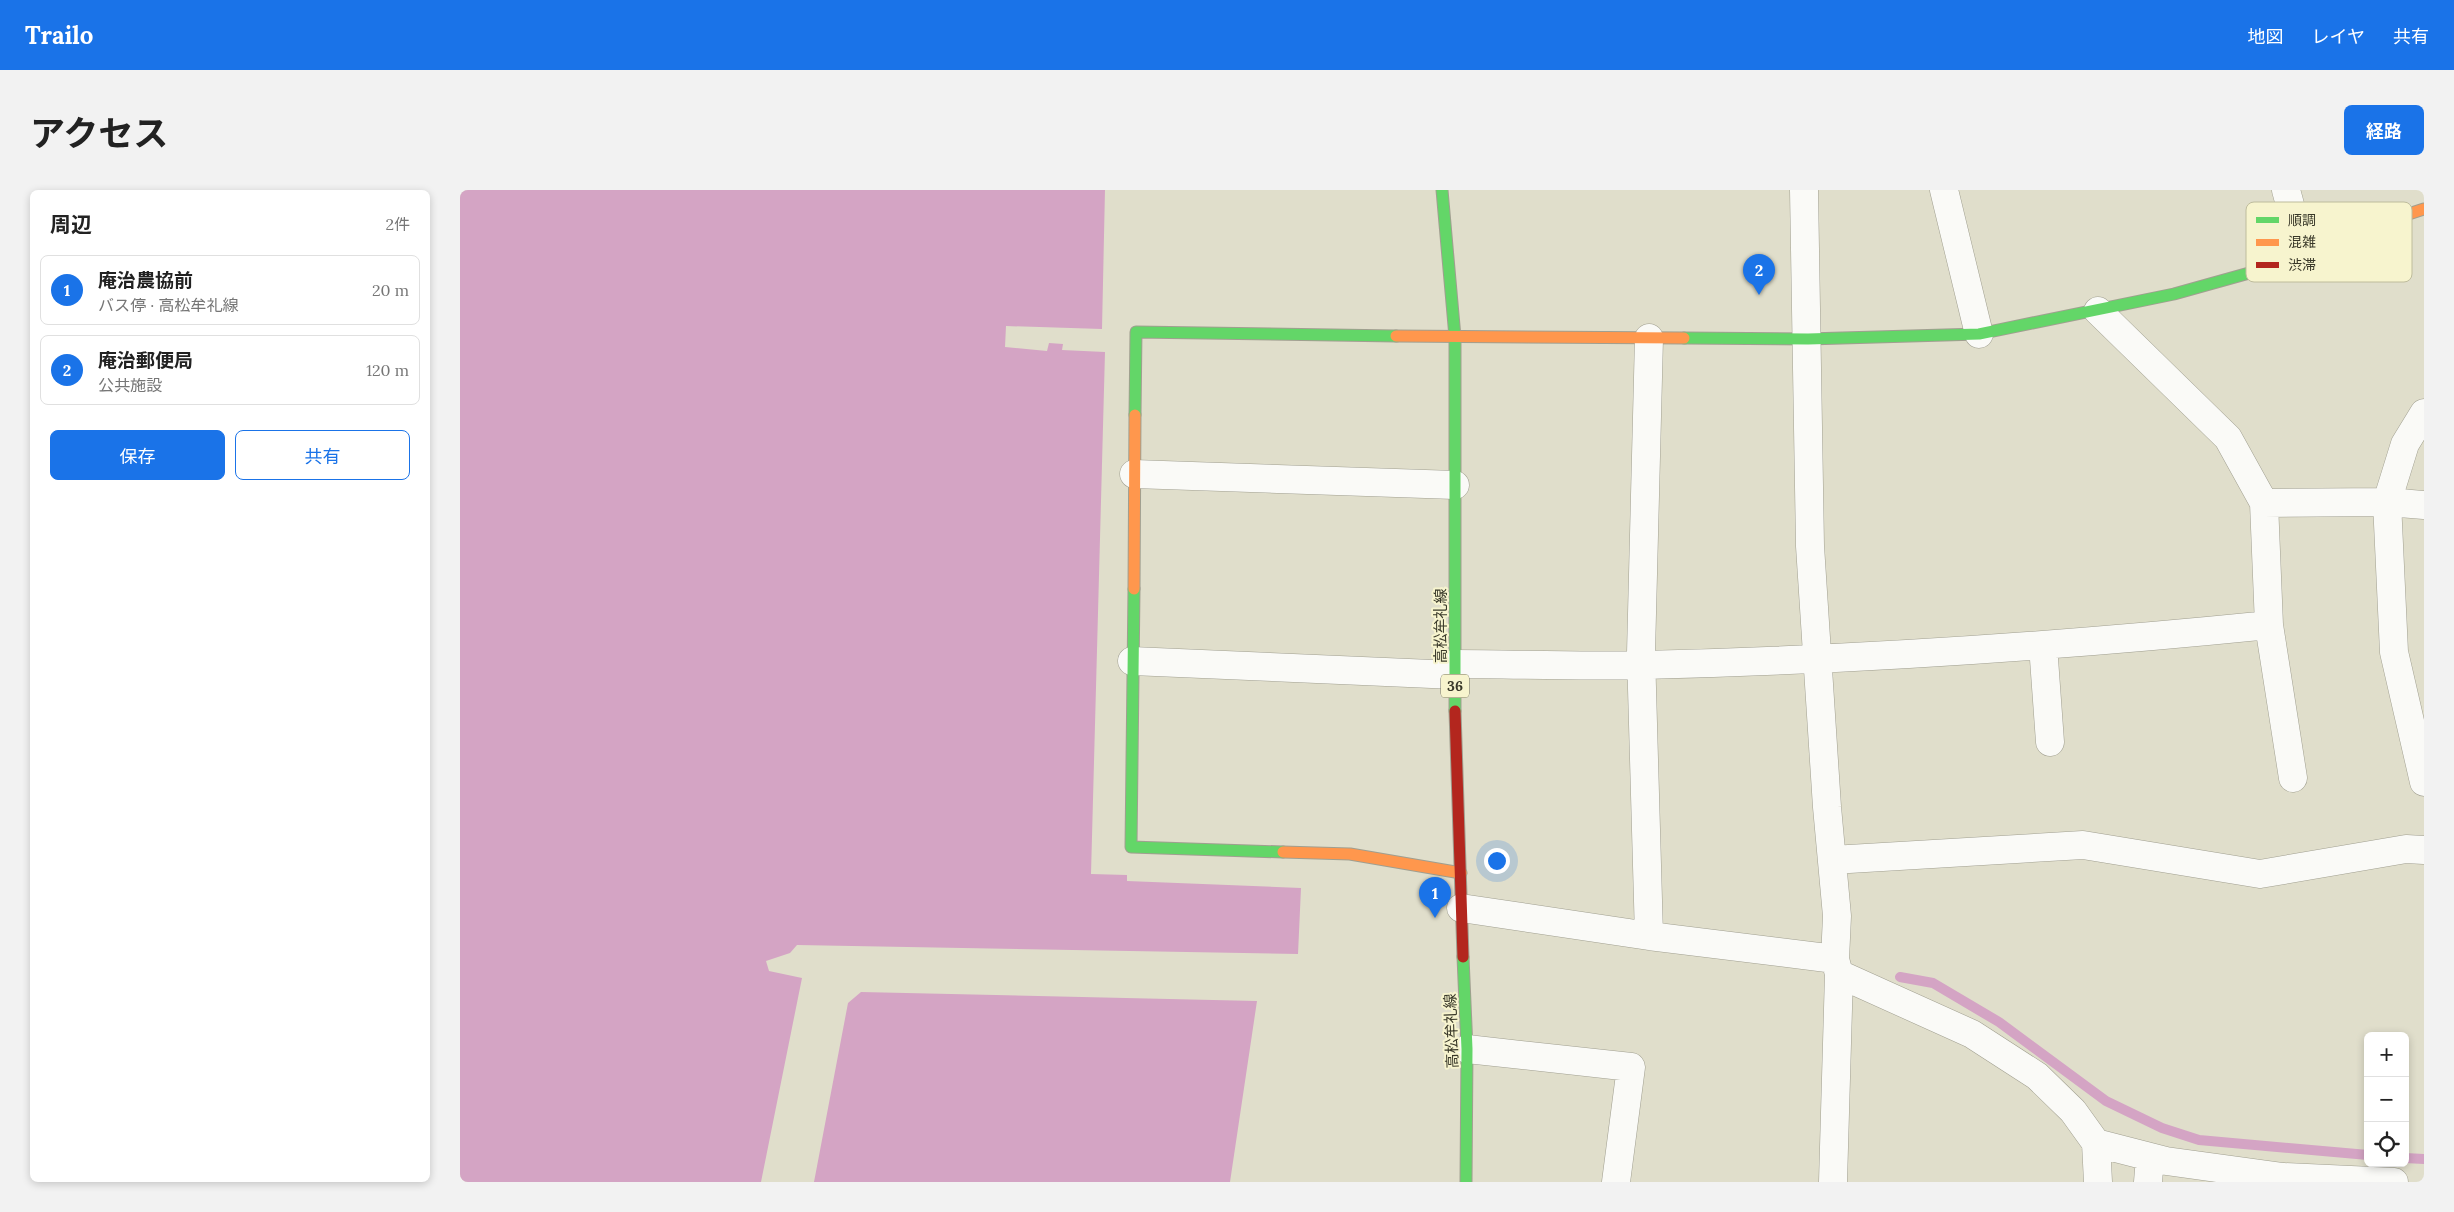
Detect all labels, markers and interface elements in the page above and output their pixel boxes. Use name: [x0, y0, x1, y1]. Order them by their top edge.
text: Trailo: [25, 20, 93, 51]
text: 地図: [2248, 25, 2284, 48]
text: レイヤ: [2312, 25, 2365, 48]
text: 共有: [2393, 25, 2429, 48]
button: 経路: [2344, 105, 2424, 155]
text: アクセス: [30, 111, 168, 156]
legend: [2246, 202, 2412, 282]
text: 周辺: [50, 211, 92, 238]
text: 順調: [2288, 211, 2316, 229]
text: 2件: [385, 214, 410, 234]
text: 混雑: [2288, 233, 2316, 251]
pin: 2: [1743, 254, 1775, 295]
text: 渋滞: [2288, 256, 2316, 274]
text: 庵治農協前: [98, 268, 193, 292]
text: 1: [64, 280, 70, 300]
text: 20 m: [372, 280, 409, 300]
text: バス停 · 高松牟礼線: [98, 295, 238, 315]
text: 庵治郵便局: [98, 348, 193, 372]
text: 2: [63, 360, 71, 380]
text: 120 m: [366, 360, 409, 380]
text: 公共施設: [98, 375, 162, 395]
button: 保存: [50, 430, 225, 480]
button: 共有: [235, 430, 410, 480]
street label: 高松牟礼線: [1431, 588, 1450, 664]
road number: 36: [1441, 674, 1469, 698]
your location: [1484, 848, 1510, 874]
pin: 1: [1419, 877, 1451, 918]
street label: 高松牟礼線: [1440, 993, 1462, 1069]
map controls: [2364, 1032, 2409, 1167]
button: +: [2364, 1032, 2409, 1077]
button: −: [2364, 1077, 2409, 1122]
button: locate: [2364, 1122, 2409, 1167]

